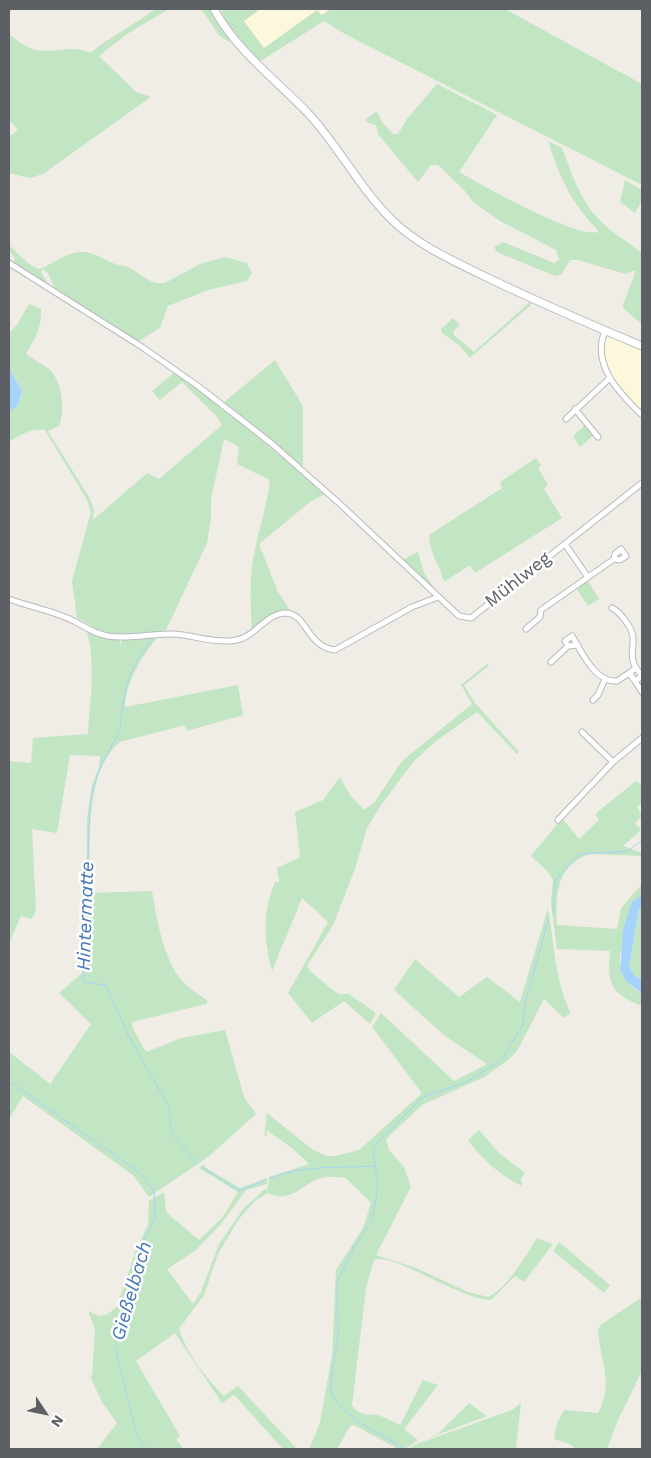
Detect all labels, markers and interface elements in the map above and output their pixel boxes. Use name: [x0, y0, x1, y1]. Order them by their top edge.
street label: Mühlweg: [481, 548, 555, 612]
water label: Hintermatte: [73, 861, 99, 971]
water label: Gießelbach: [107, 1239, 157, 1343]
north arrow: [20, 1388, 70, 1438]
text: N: [48, 1413, 67, 1430]

